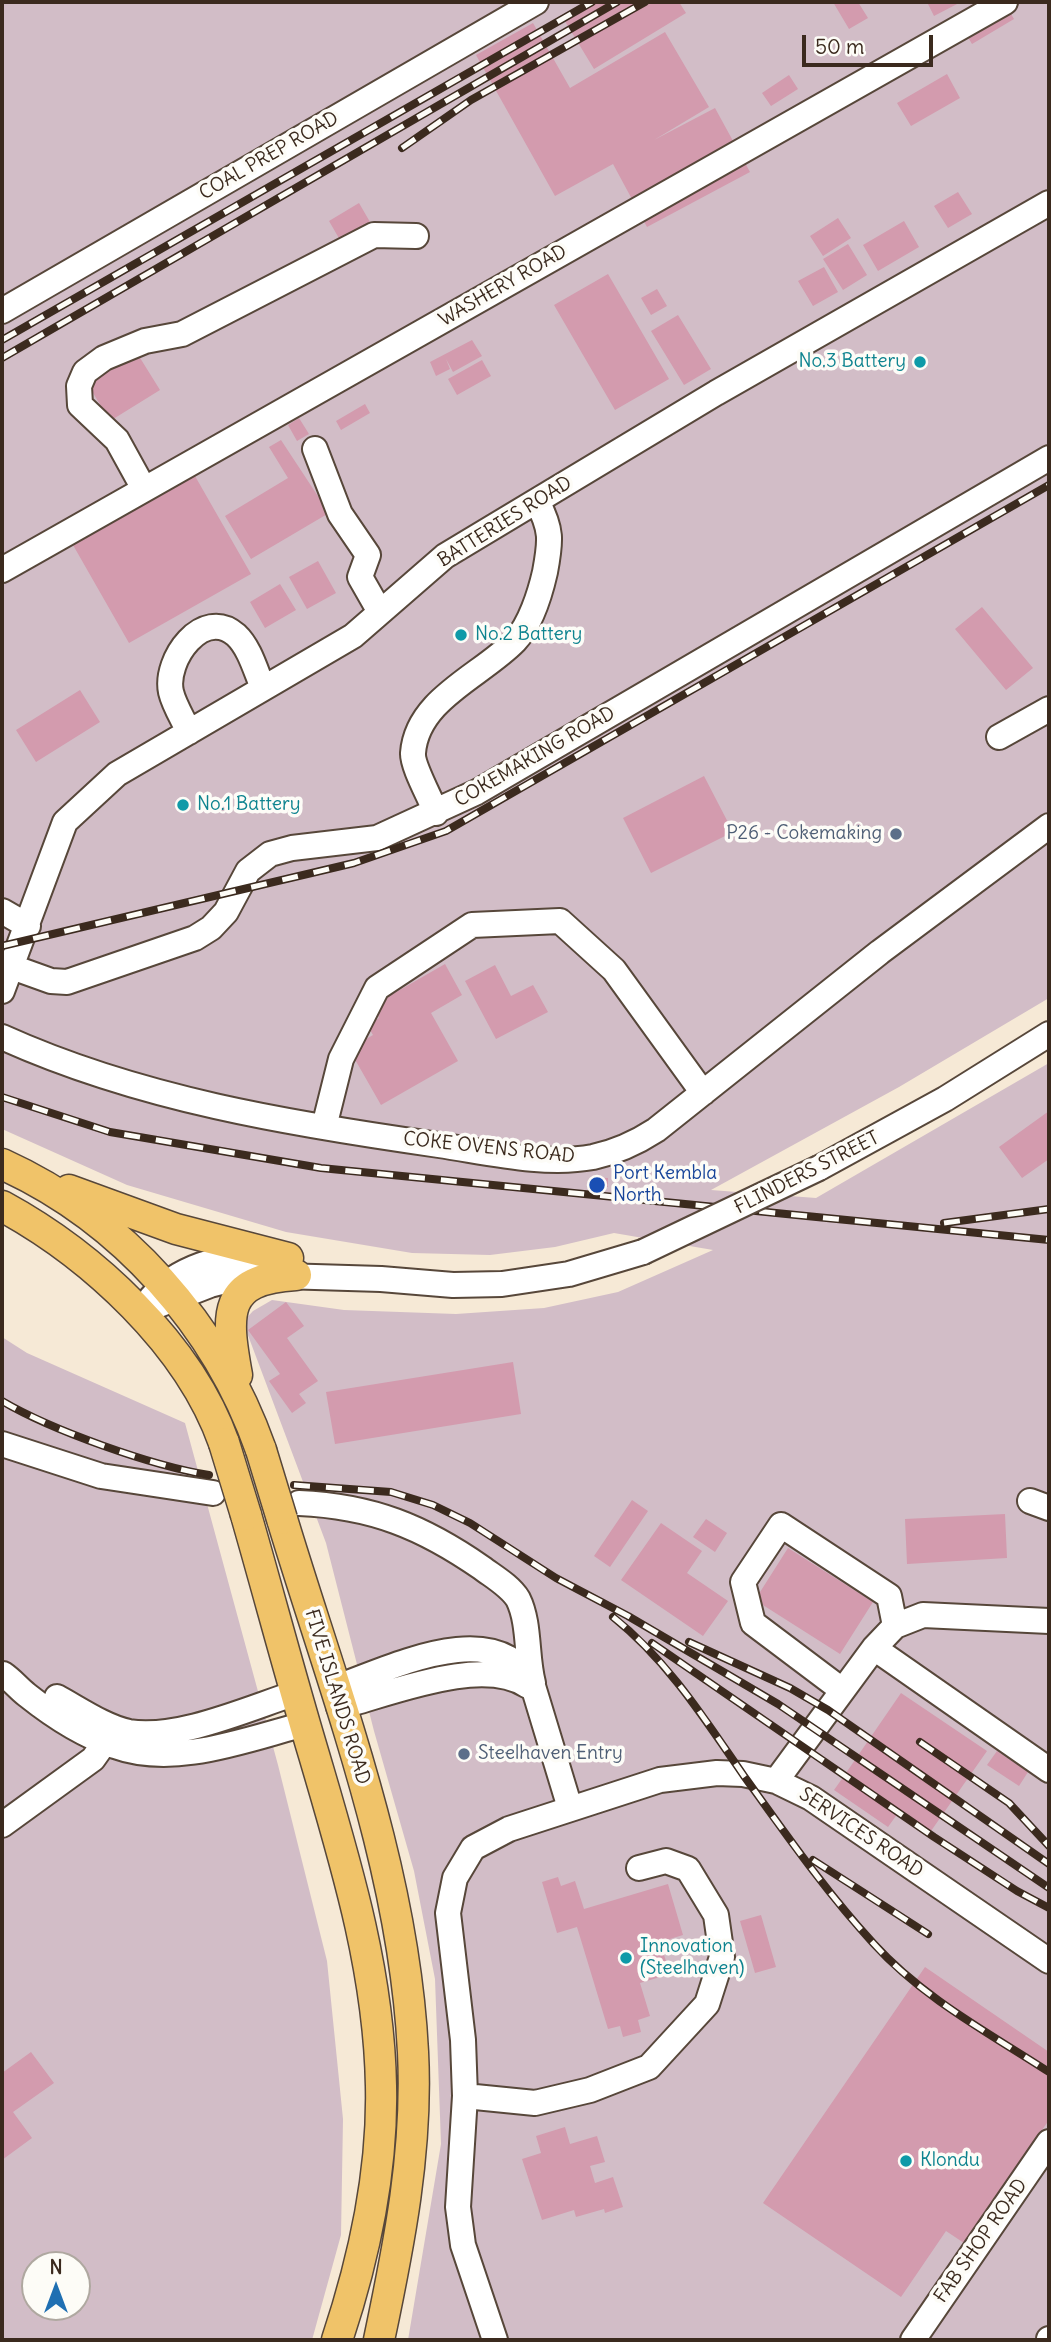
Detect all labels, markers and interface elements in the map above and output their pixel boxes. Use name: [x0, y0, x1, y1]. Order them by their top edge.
scale bar: [806, 21, 937, 65]
text: 50 m: [815, 33, 864, 60]
street label: COAL PREP ROAD: [195, 107, 343, 205]
street label: WASHERY ROAD: [435, 240, 571, 332]
place label: No.3 Battery: [798, 351, 906, 373]
marker: No.3 Battery: [912, 354, 928, 370]
street label: BATTERIES ROAD: [434, 472, 576, 572]
place label: No.2 Battery: [475, 624, 582, 646]
marker: No.2 Battery: [453, 627, 469, 643]
street label: COKEMAKING ROAD: [451, 702, 619, 812]
place label: No.1 Battery: [197, 794, 301, 816]
marker: No.1 Battery: [175, 797, 191, 813]
place label: P26 - Cokemaking: [726, 823, 882, 845]
marker: P26 - Cokemaking: [888, 826, 904, 842]
street label: FLINDERS STREET: [731, 1127, 883, 1219]
street label: COKE OVENS ROAD: [402, 1128, 576, 1168]
place label: Port Kembla North: [613, 1163, 717, 1207]
marker: Port Kembla North: [587, 1175, 607, 1195]
street label: FIVE ISLANDS ROAD: [299, 1607, 375, 1787]
place label: Steelhaven Entry: [478, 1743, 623, 1765]
marker: Steelhaven Entry: [456, 1746, 472, 1762]
street label: SERVICES ROAD: [795, 1783, 927, 1883]
place label: Innovation (Steelhaven): [640, 1936, 744, 1980]
marker: Innovation (Steelhaven): [618, 1950, 634, 1966]
place label: Klondu: [920, 2150, 980, 2172]
marker: Klondu: [898, 2153, 914, 2169]
street label: FAB SHOP ROAD: [930, 2175, 1032, 2307]
north arrow: [21, 2251, 91, 2321]
text: N: [49, 2255, 63, 2279]

